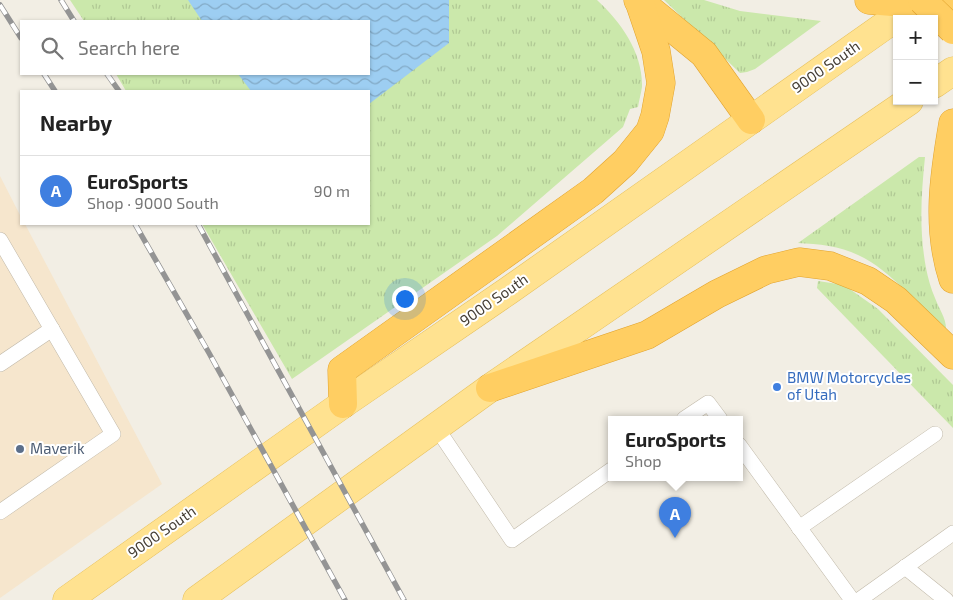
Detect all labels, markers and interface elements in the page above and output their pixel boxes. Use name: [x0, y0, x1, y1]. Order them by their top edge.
map controls: [893, 15, 938, 105]
button: +: [893, 15, 938, 60]
search box: [20, 20, 370, 75]
icon: search: [38, 34, 66, 62]
text: Search here: [78, 36, 180, 59]
street label: 9000 South: [788, 36, 863, 96]
button: −: [893, 60, 938, 105]
text: Nearby: [40, 110, 112, 135]
text: EuroSports: [87, 170, 188, 193]
text: A: [51, 181, 61, 200]
text: 90 m: [314, 181, 350, 200]
text: Shop · 9000 South: [87, 193, 219, 212]
street label: 9000 South: [456, 269, 531, 329]
your location: [392, 286, 418, 312]
place label: BMW Motorcycles of Utah: [787, 368, 911, 403]
marker: BMW Motorcycles of Utah: [771, 381, 783, 393]
popup: [608, 416, 743, 481]
text: EuroSports: [625, 428, 726, 451]
place label: Maverik: [30, 439, 85, 457]
marker: Maverik: [14, 443, 26, 455]
text: Shop: [625, 451, 662, 470]
pin: A: [659, 497, 691, 538]
street label: 9000 South: [124, 501, 199, 561]

